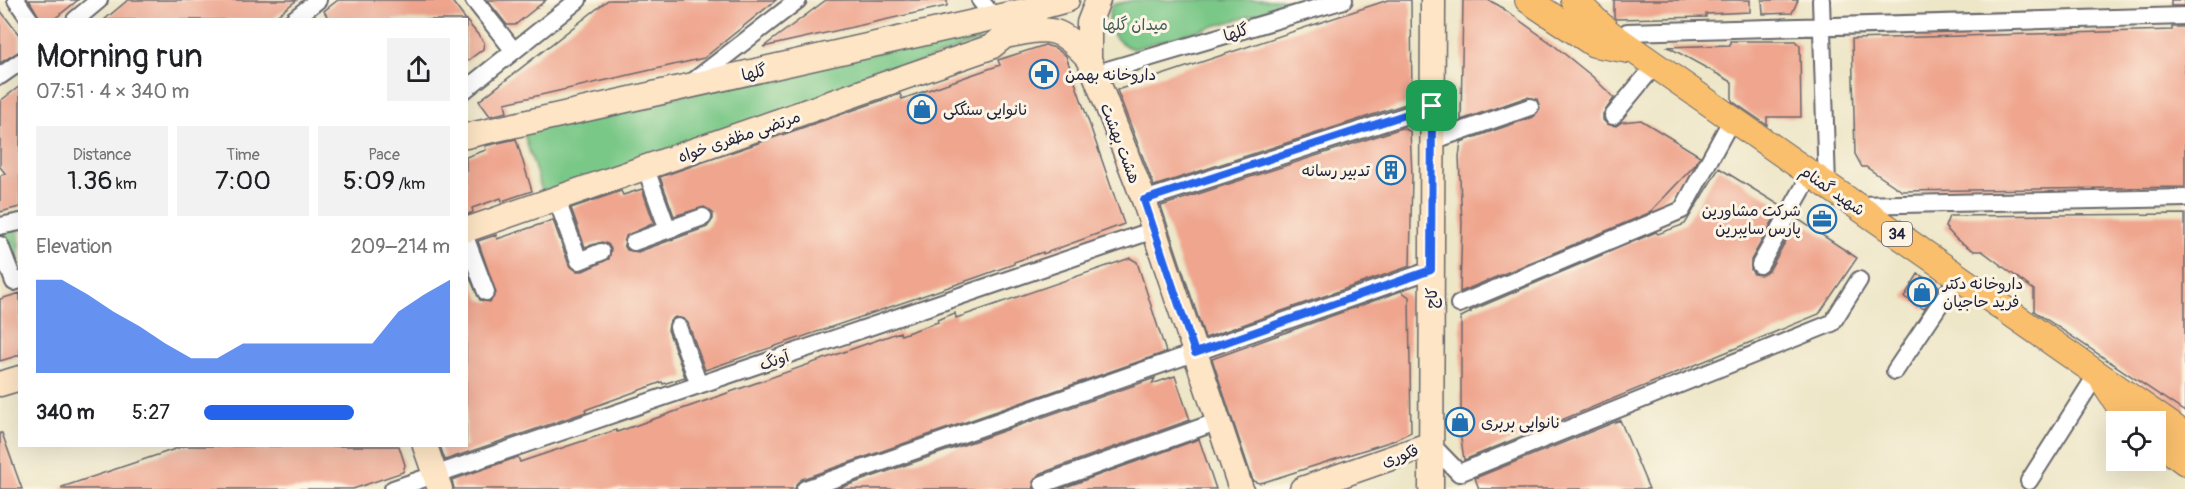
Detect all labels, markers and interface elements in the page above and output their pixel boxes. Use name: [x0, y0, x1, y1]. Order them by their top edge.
park label: میدان گلها: [1102, 15, 1168, 35]
street label: گلها: [1221, 20, 1252, 46]
text: Morning run: [36, 36, 203, 77]
button: share: [387, 38, 450, 101]
pharmacy icon: داروخانه بهمن: [1028, 58, 1060, 90]
street label: گلها: [740, 60, 769, 86]
place label: داروخانه بهمن: [1065, 65, 1156, 85]
text: 07:51 · 4 × 340 m: [36, 79, 189, 104]
pin: [1406, 80, 1457, 131]
icon: arrive: [1415, 89, 1448, 122]
shop icon: نانوایی سنگکی: [906, 93, 938, 125]
place label: نانوایی سنگکی: [943, 100, 1028, 120]
street label: هشت بهشت: [1096, 100, 1145, 186]
street label: مرتضی مظفری خواه: [675, 107, 803, 167]
text: Distance: [73, 145, 131, 165]
text: Time: [226, 145, 260, 165]
text: Pace: [368, 145, 400, 165]
building icon: تدبیر رسانه: [1375, 154, 1407, 186]
place label: تدبیر رسانه: [1301, 161, 1370, 181]
street label: شهید گمنام: [1795, 161, 1869, 222]
text: 1.36: [67, 165, 113, 197]
text: 7:00: [215, 165, 271, 197]
text: 5:09: [343, 165, 395, 197]
text: km: [113, 174, 137, 194]
text: /km: [395, 174, 425, 194]
place label: شرکت مشاورین پارس سایبرین: [1702, 201, 1801, 239]
office icon: شرکت مشاورین پارس سایبرین: [1806, 203, 1838, 235]
road number: 34: [1882, 222, 1912, 246]
text: Elevation: [36, 234, 112, 259]
text: 209–214 m: [350, 234, 450, 259]
place label: داروخانه دکتر فرید حاجیان: [1941, 274, 2023, 312]
shop icon: داروخانه دکتر فرید حاجیان: [1906, 276, 1938, 308]
street label: کاج: [1422, 287, 1442, 309]
street label: آونگ: [757, 346, 793, 375]
text: 340 m: [36, 400, 95, 425]
text: 5:27: [132, 400, 170, 425]
shop icon: نانوایی بربری: [1444, 406, 1476, 438]
map controls: [2106, 411, 2166, 471]
button: locate: [2106, 411, 2166, 471]
place label: نانوایی بربری: [1481, 413, 1560, 433]
street label: فکوری: [1379, 440, 1421, 472]

